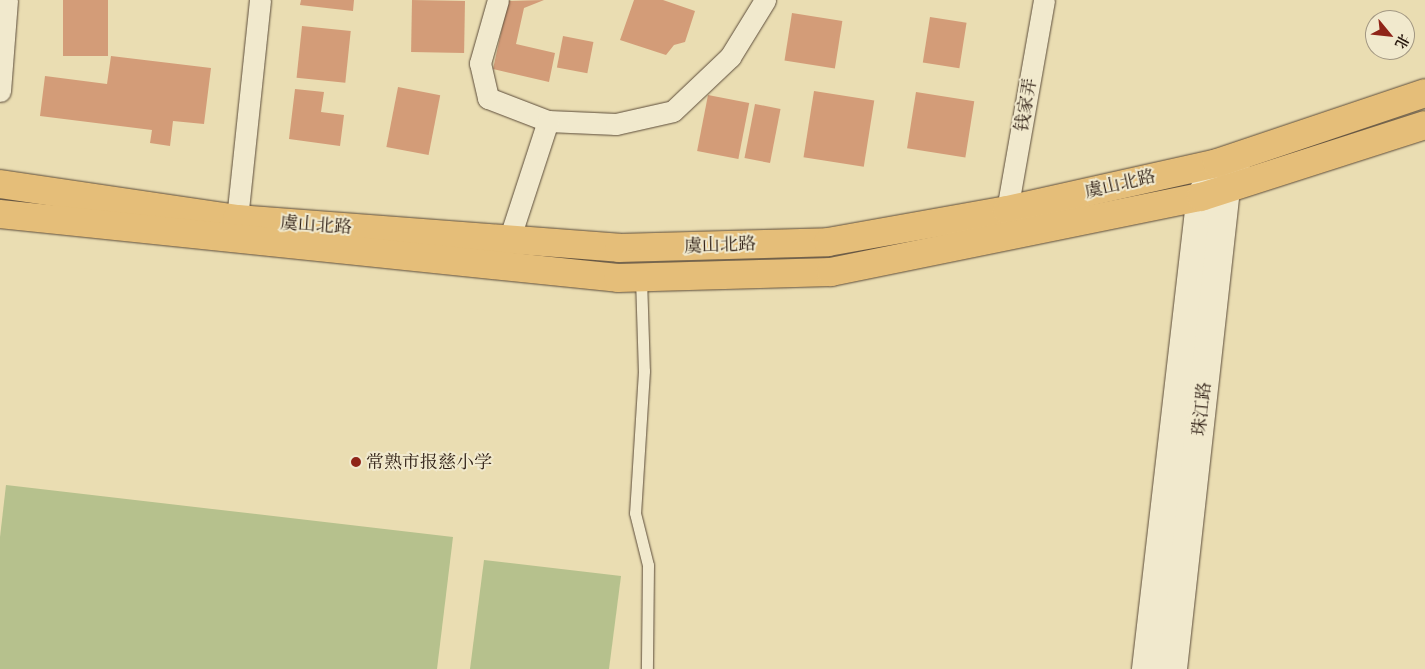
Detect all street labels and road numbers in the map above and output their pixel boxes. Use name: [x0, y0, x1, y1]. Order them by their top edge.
street label: 钱家弄: [1011, 77, 1041, 133]
street label: 虞山北路: [1082, 165, 1158, 203]
street label: 虞山北路: [279, 212, 353, 238]
street label: 虞山北路: [684, 233, 756, 257]
street label: 珠江路: [1188, 381, 1216, 437]

